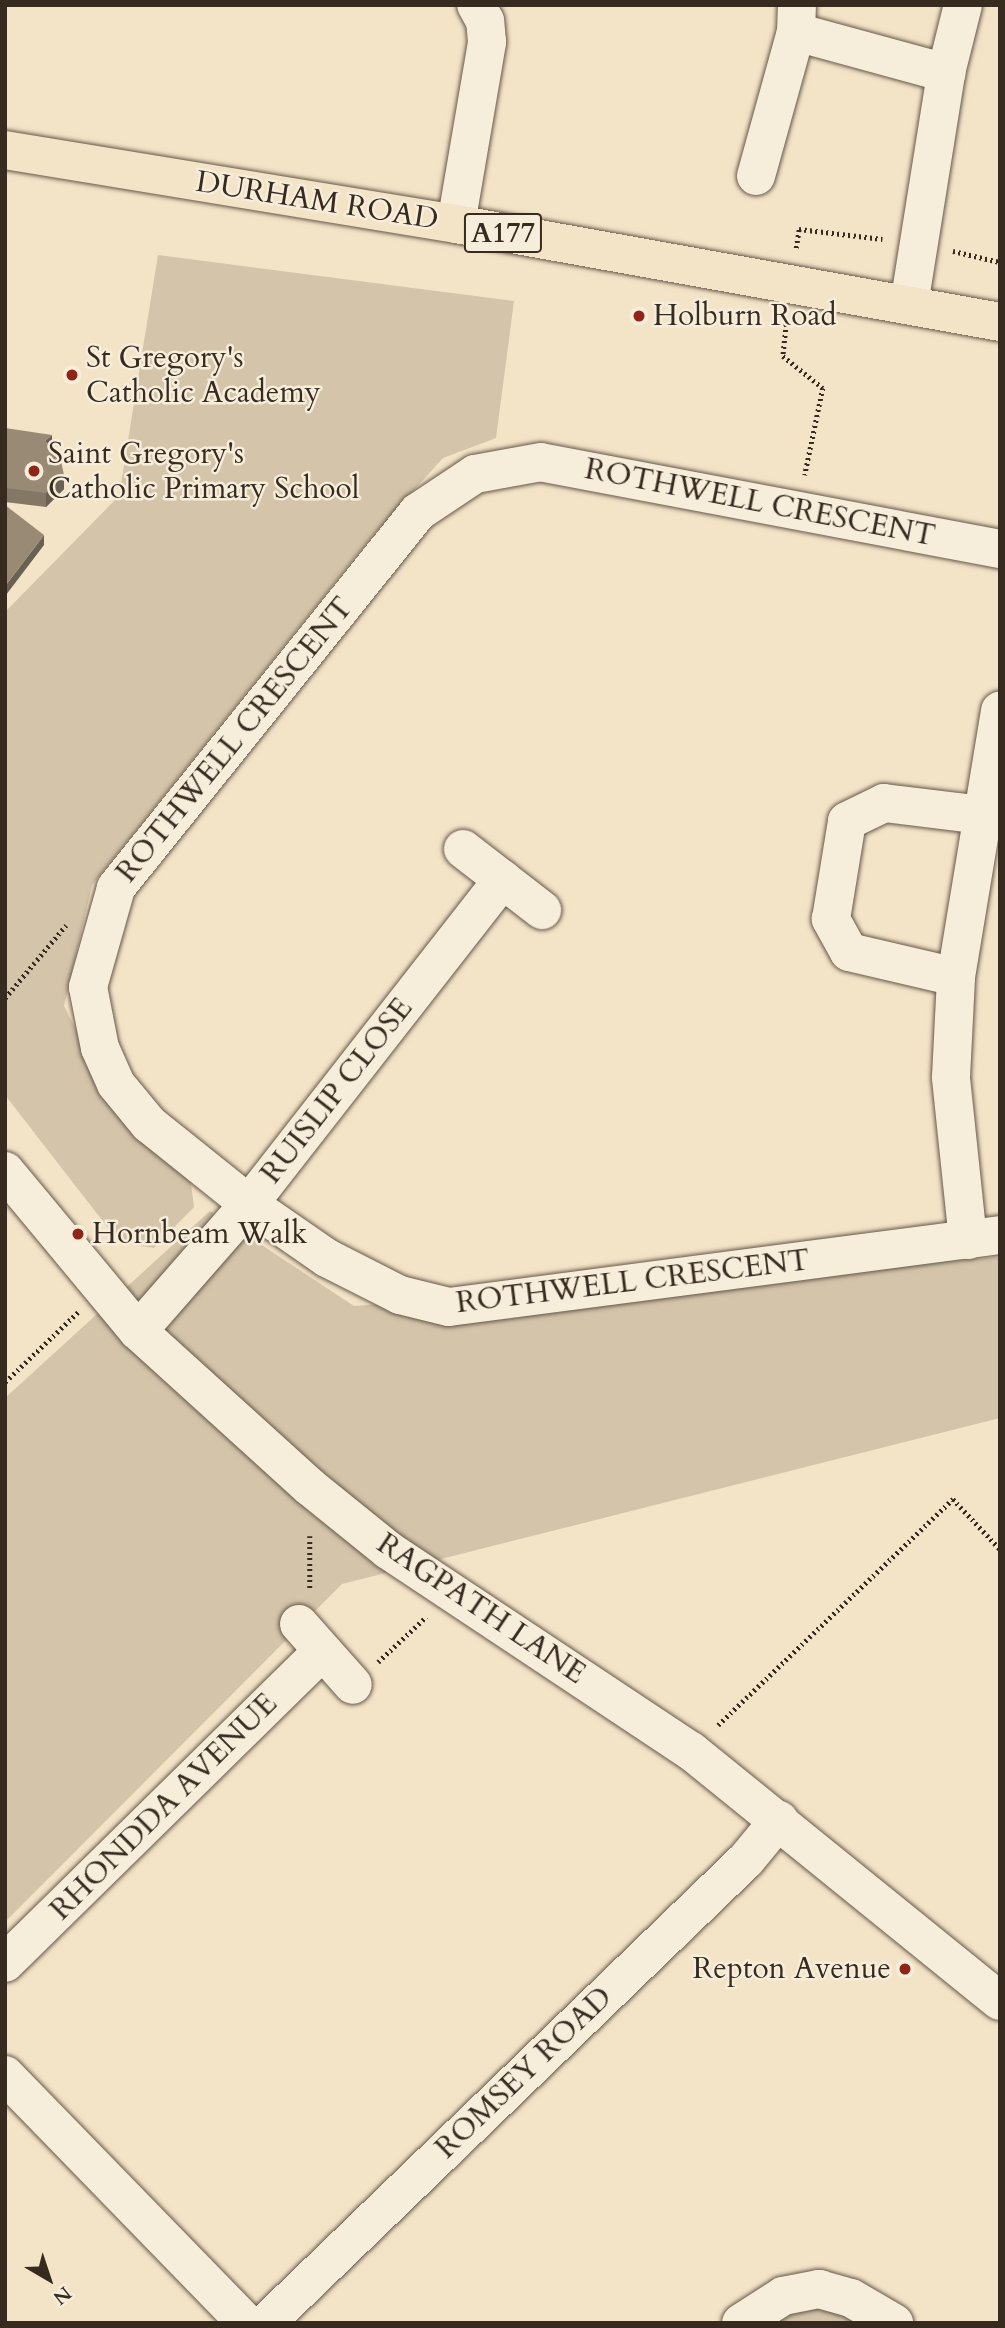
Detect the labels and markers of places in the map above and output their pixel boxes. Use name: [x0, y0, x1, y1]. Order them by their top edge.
place label: Holburn Road: [653, 298, 836, 334]
marker: Holburn Road: [631, 308, 647, 324]
place label: St Gregory's Catholic Academy: [86, 340, 321, 410]
marker: St Gregory's Catholic Academy: [64, 367, 80, 383]
place label: Saint Gregory's Catholic Primary School: [48, 436, 359, 506]
marker: Saint Gregory's Catholic Primary School: [26, 463, 42, 479]
place label: Hornbeam Walk: [92, 1216, 307, 1252]
marker: Hornbeam Walk: [70, 1226, 86, 1242]
place label: Repton Avenue: [693, 1951, 891, 1987]
marker: Repton Avenue: [897, 1961, 913, 1977]

